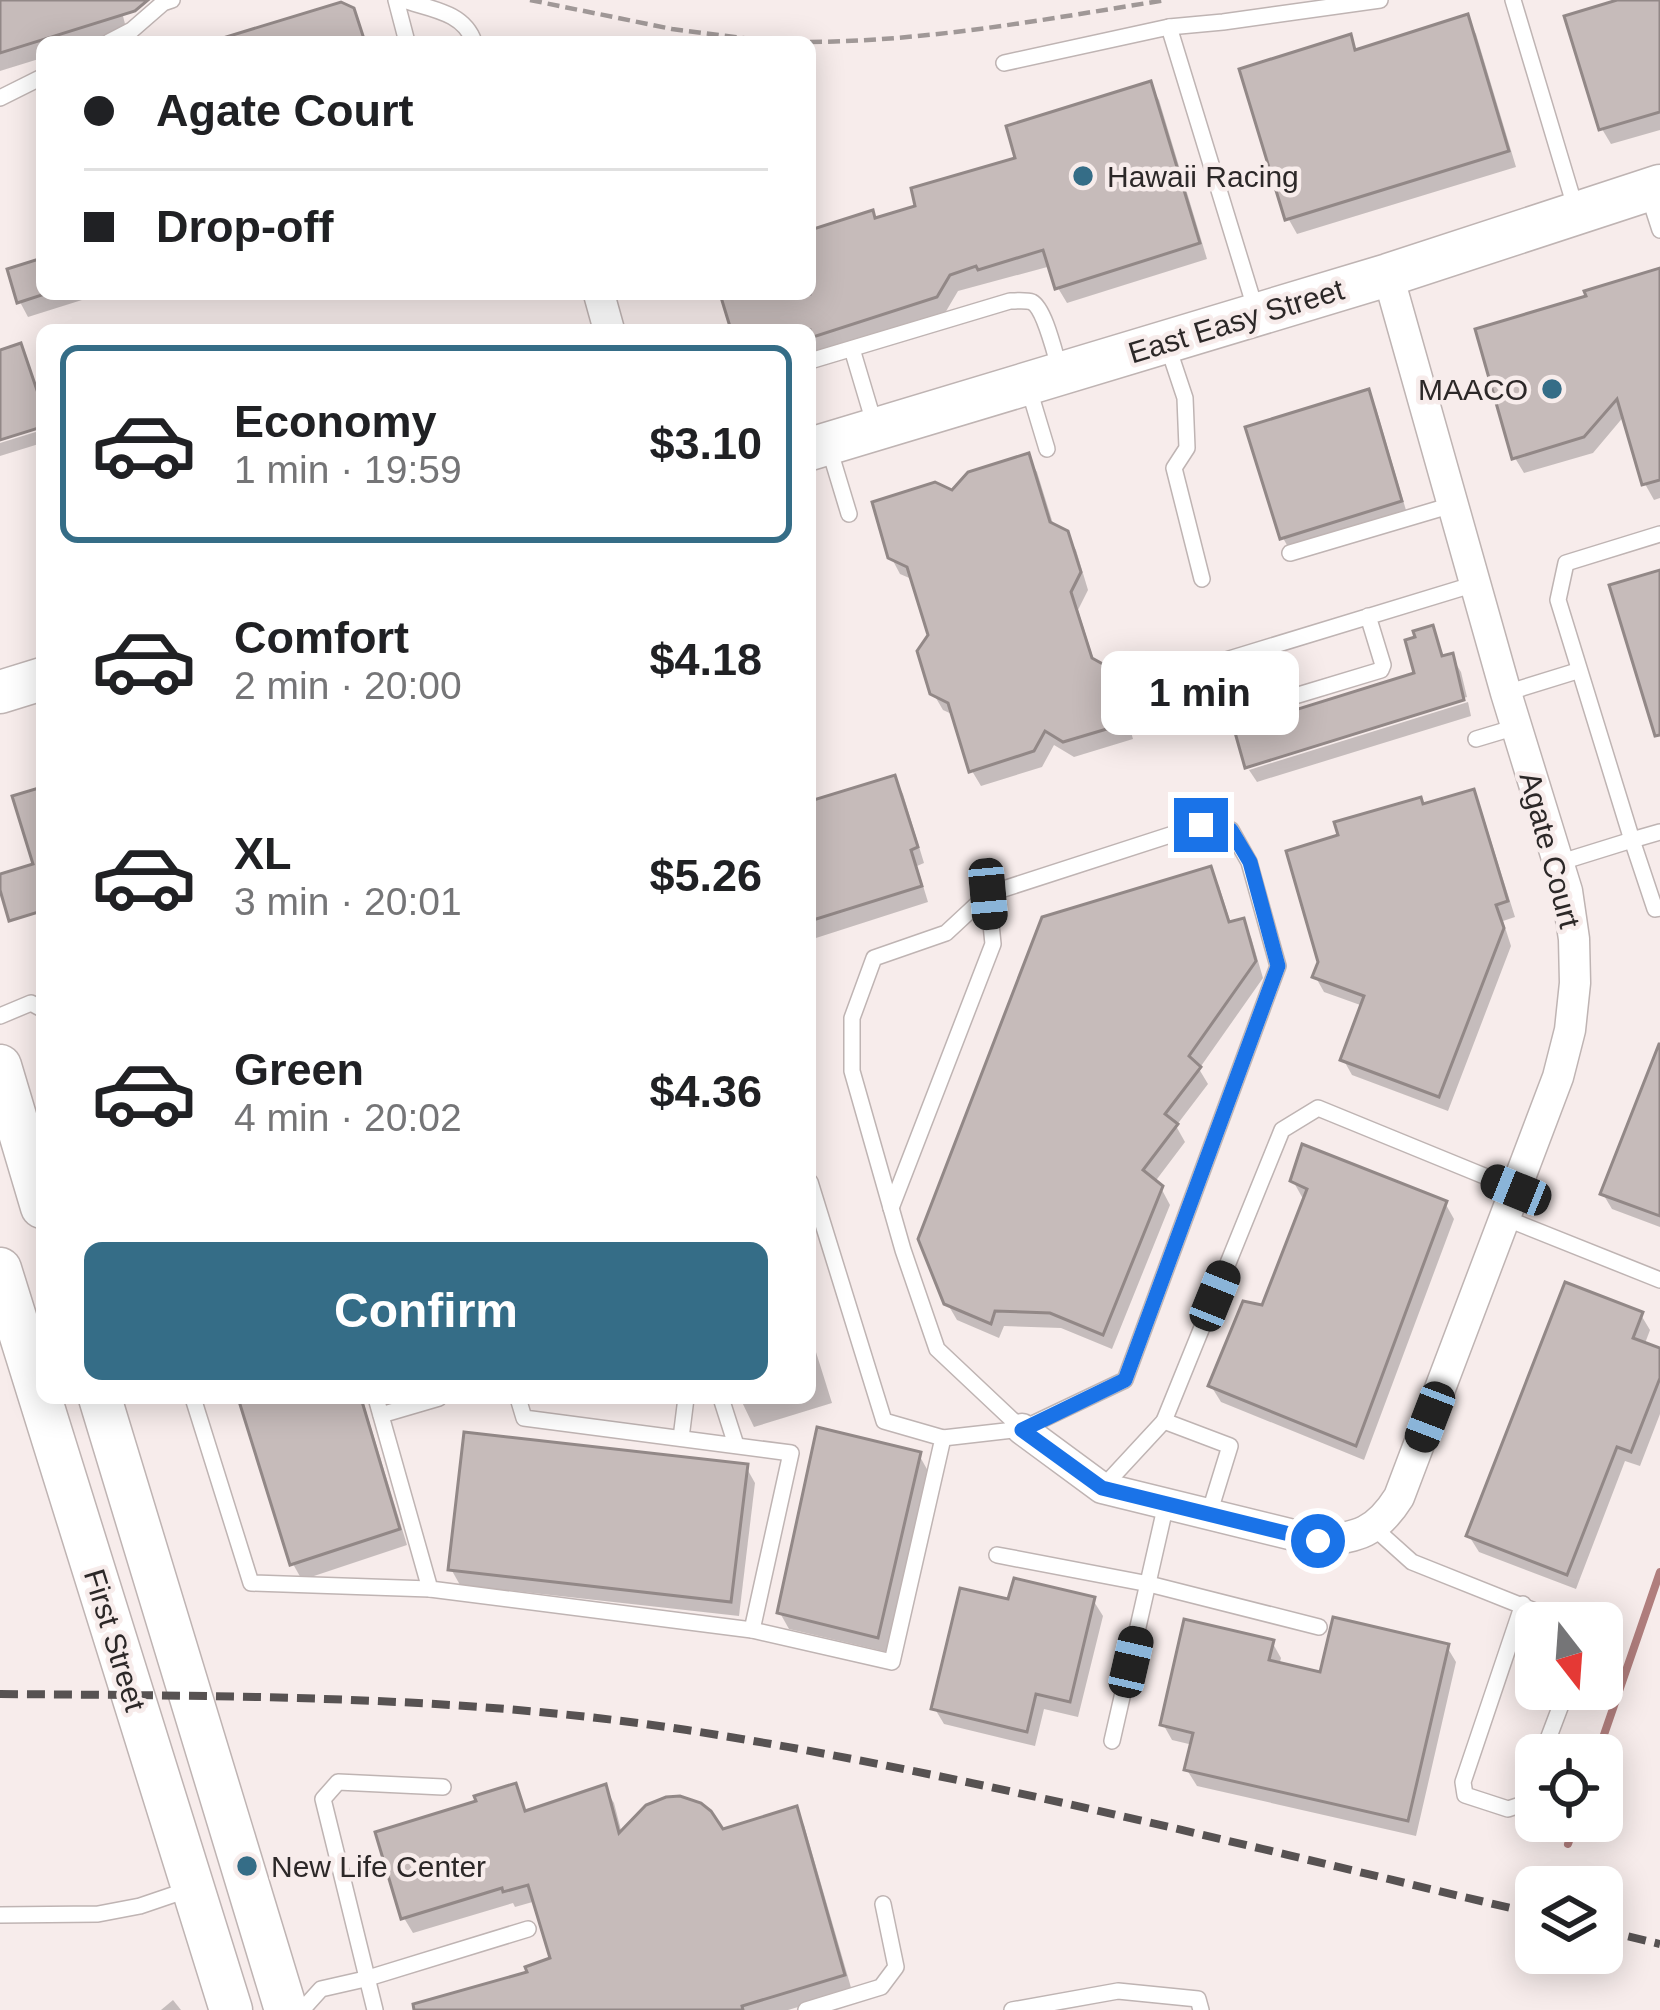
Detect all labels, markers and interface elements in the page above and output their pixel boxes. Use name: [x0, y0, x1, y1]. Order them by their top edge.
text: Agate Court: [156, 85, 414, 136]
place label: Hawaii Racing: [1107, 160, 1299, 193]
marker: Hawaii Racing: [1070, 163, 1096, 189]
text: Drop-off: [156, 201, 333, 252]
street label: East Easy Street: [1124, 272, 1348, 369]
place label: MAACO: [1418, 373, 1528, 406]
marker: MAACO: [1539, 376, 1565, 402]
icon: car: [90, 390, 198, 498]
text: Economy: [234, 396, 437, 447]
text: $3.10: [649, 418, 762, 469]
text: 1 min · 19:59: [234, 448, 462, 491]
icon: car: [90, 606, 198, 714]
text: Comfort: [234, 612, 409, 663]
text: $4.18: [649, 634, 762, 685]
callout: 1 min: [1102, 651, 1300, 735]
text: 2 min · 20:00: [234, 664, 462, 707]
text: 1 min: [1149, 671, 1251, 714]
street label: Agate Court: [1513, 768, 1587, 932]
route end: [1174, 798, 1228, 852]
icon: car: [90, 822, 198, 930]
text: XL: [234, 828, 292, 879]
text: $5.26: [649, 850, 762, 901]
car: [967, 857, 1009, 931]
text: 3 min · 20:01: [234, 880, 462, 923]
icon: car: [90, 1038, 198, 1146]
text: Green: [234, 1044, 364, 1095]
text: $4.36: [649, 1066, 762, 1117]
text: 4 min · 20:02: [234, 1096, 462, 1139]
car: [1476, 1160, 1556, 1220]
button: Confirm: [84, 1242, 768, 1380]
car: [1185, 1256, 1245, 1336]
car: [1400, 1377, 1460, 1457]
route start: [1291, 1514, 1345, 1568]
street label: First Street: [78, 1565, 152, 1716]
north arrow: [1515, 1602, 1623, 1710]
map controls: [1515, 1602, 1623, 1974]
car: [1105, 1623, 1157, 1701]
button: locate: [1515, 1734, 1623, 1842]
place label: New Life Center: [271, 1850, 486, 1883]
marker: New Life Center: [234, 1853, 260, 1879]
button: layers: [1515, 1866, 1623, 1974]

